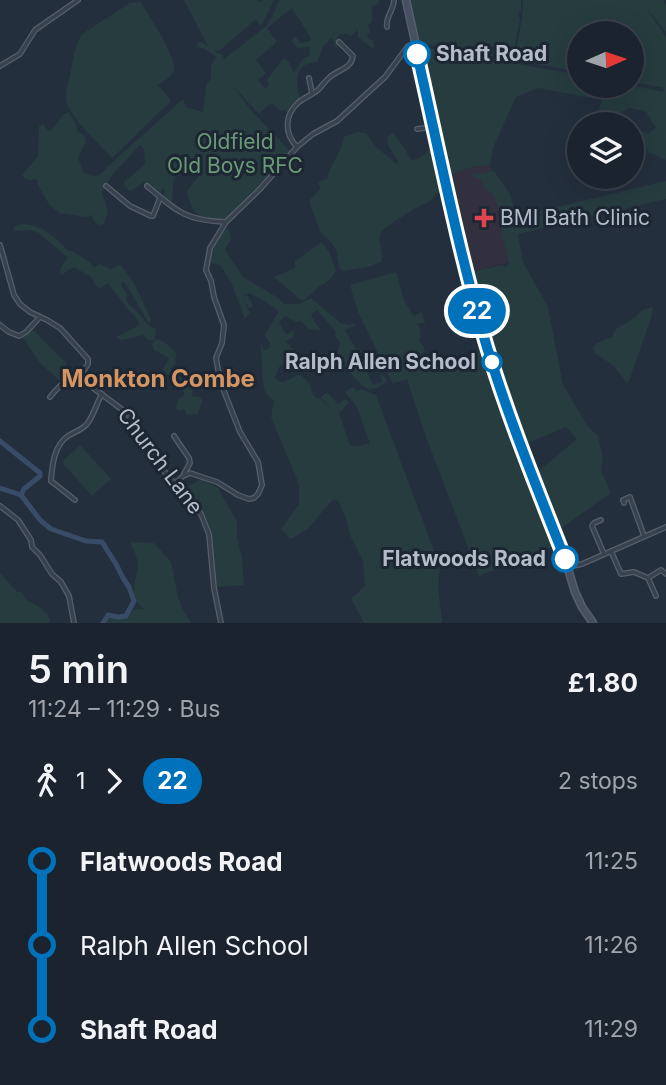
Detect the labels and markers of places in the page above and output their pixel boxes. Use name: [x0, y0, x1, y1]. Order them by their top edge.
marker: Shaft Road: [404, 41, 430, 67]
place label: Shaft Road: [436, 41, 547, 66]
place label: BMI Bath Clinic: [500, 205, 650, 230]
marker: BMI Bath Clinic: [474, 208, 494, 228]
place label: Ralph Allen School: [285, 349, 476, 374]
marker: Ralph Allen School: [482, 352, 502, 372]
place label: Flatwoods Road: [382, 546, 546, 571]
marker: Flatwoods Road: [552, 546, 578, 572]

